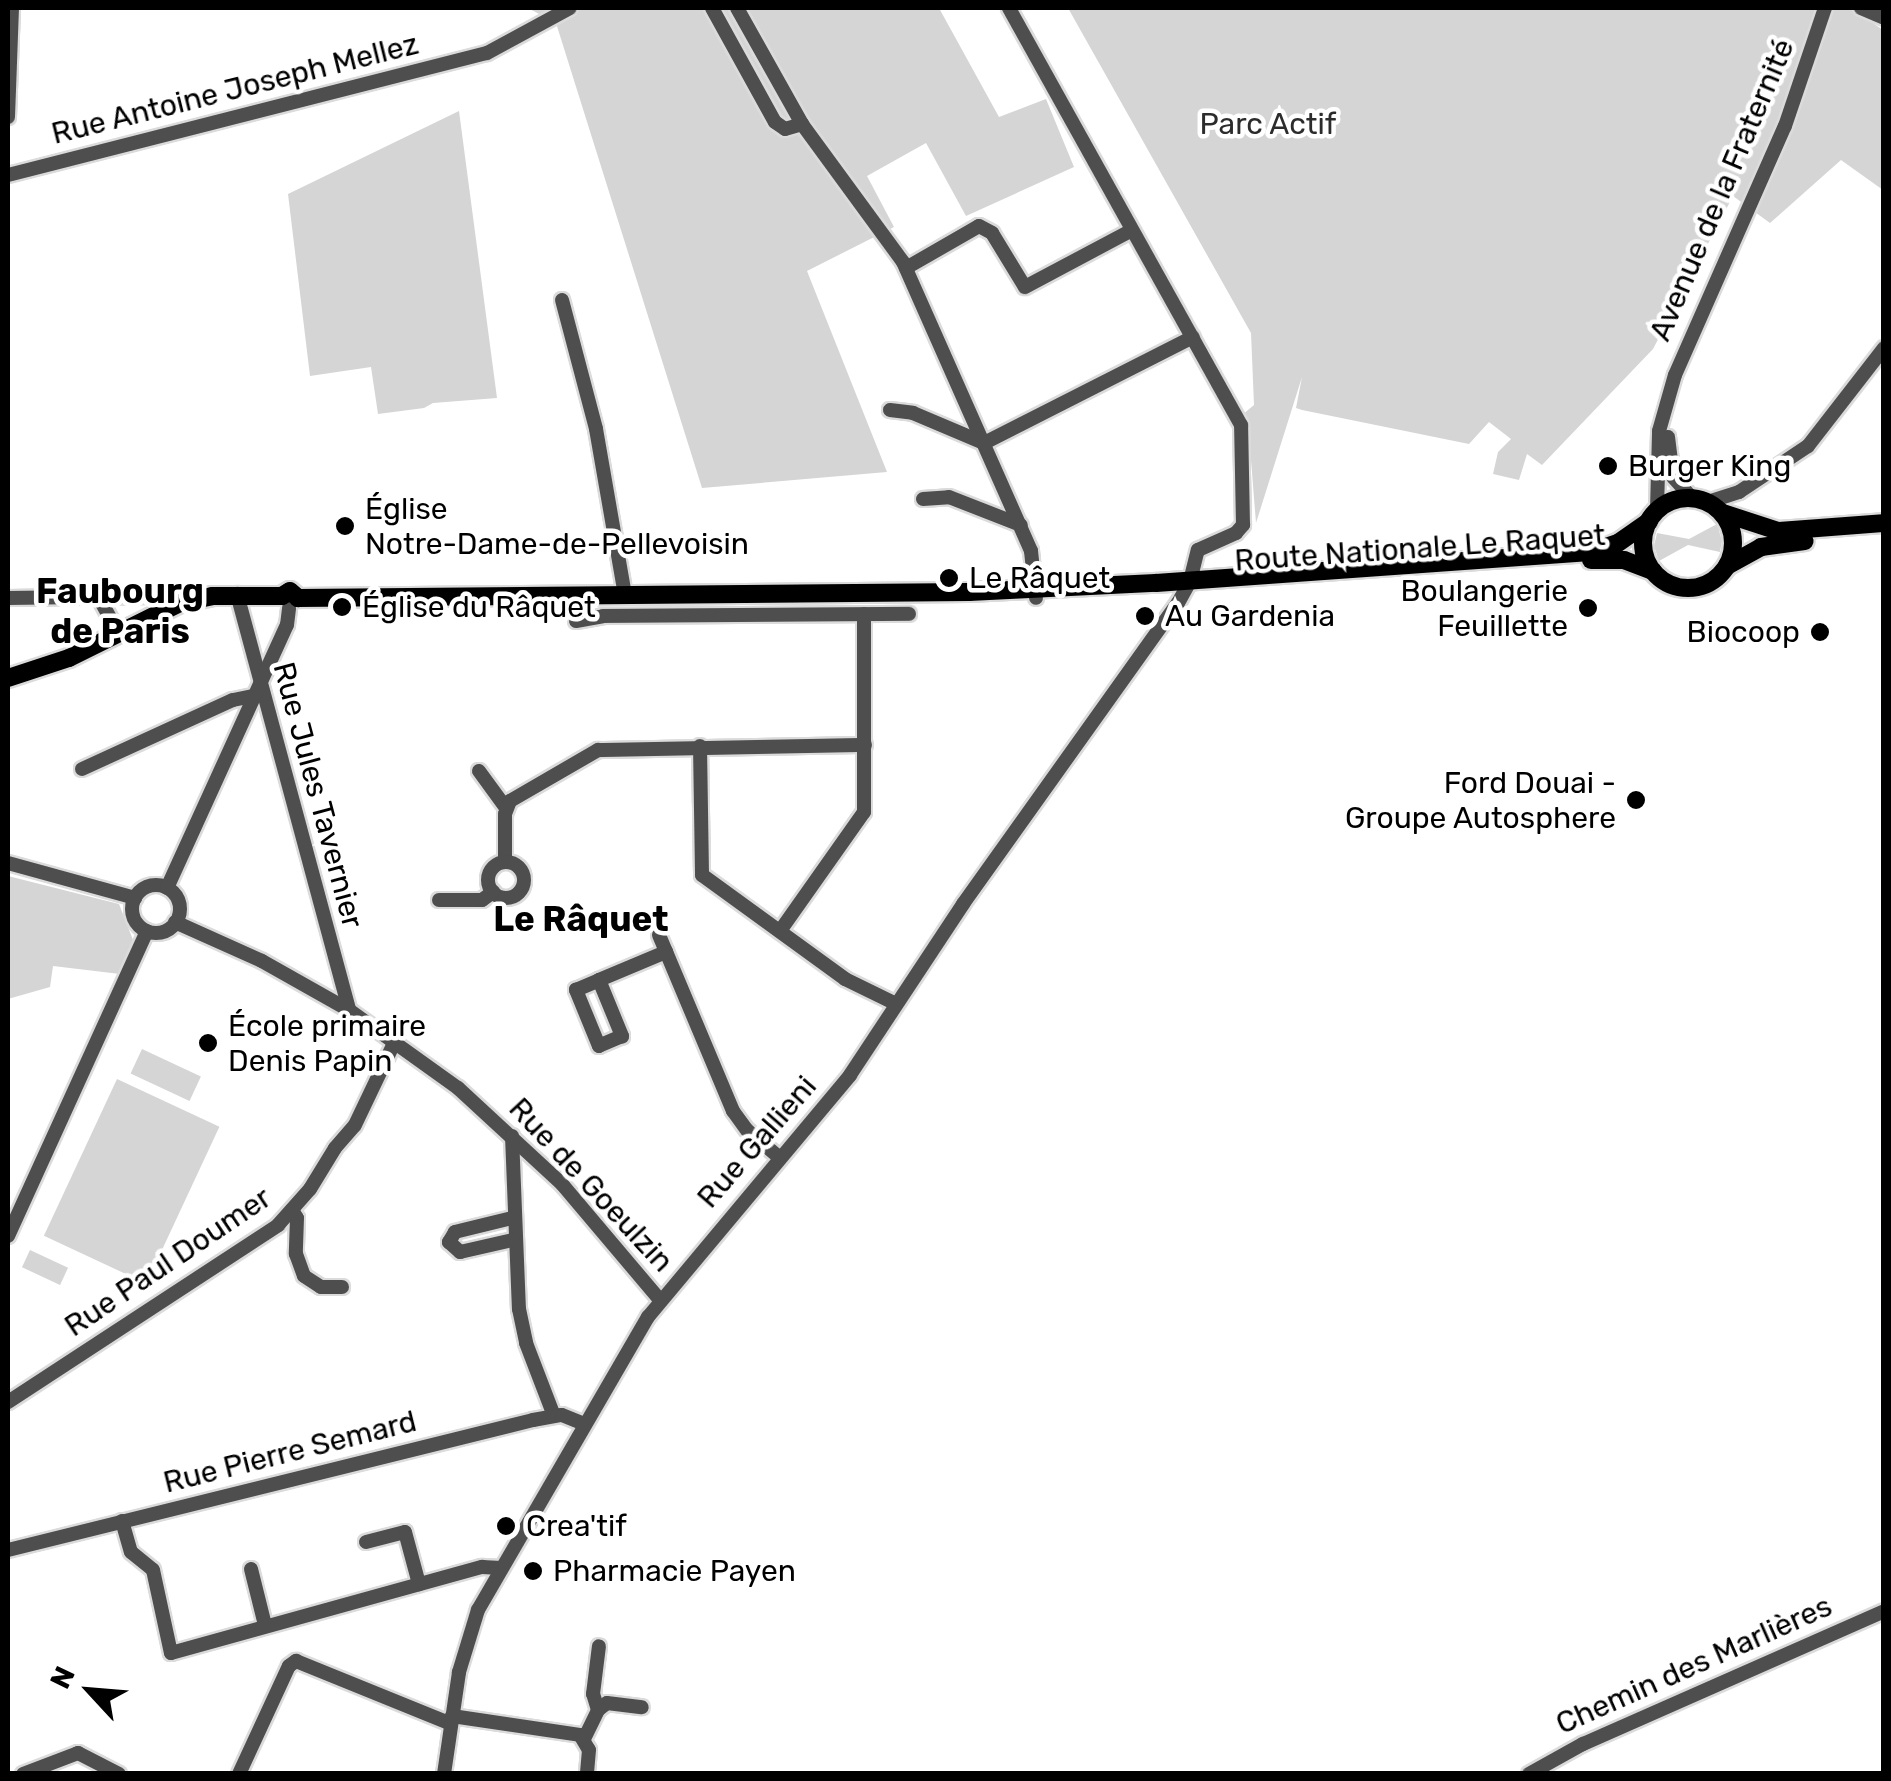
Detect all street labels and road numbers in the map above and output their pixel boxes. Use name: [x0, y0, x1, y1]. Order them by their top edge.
street label: Rue Antoine Joseph Mellez: [47, 26, 423, 152]
street label: Avenue de la Fraternité: [1642, 34, 1802, 346]
street label: Route Nationale Le Raquet: [1233, 517, 1607, 579]
street label: Rue Jules Tavernier: [265, 658, 371, 932]
street label: Rue Gallieni: [690, 1069, 824, 1215]
street label: Rue de Goeulzin: [501, 1091, 681, 1279]
street label: Rue Paul Doumer: [58, 1180, 278, 1344]
street label: Rue Pierre Semard: [160, 1403, 420, 1501]
street label: Chemin des Marlières: [1550, 1588, 1838, 1742]

